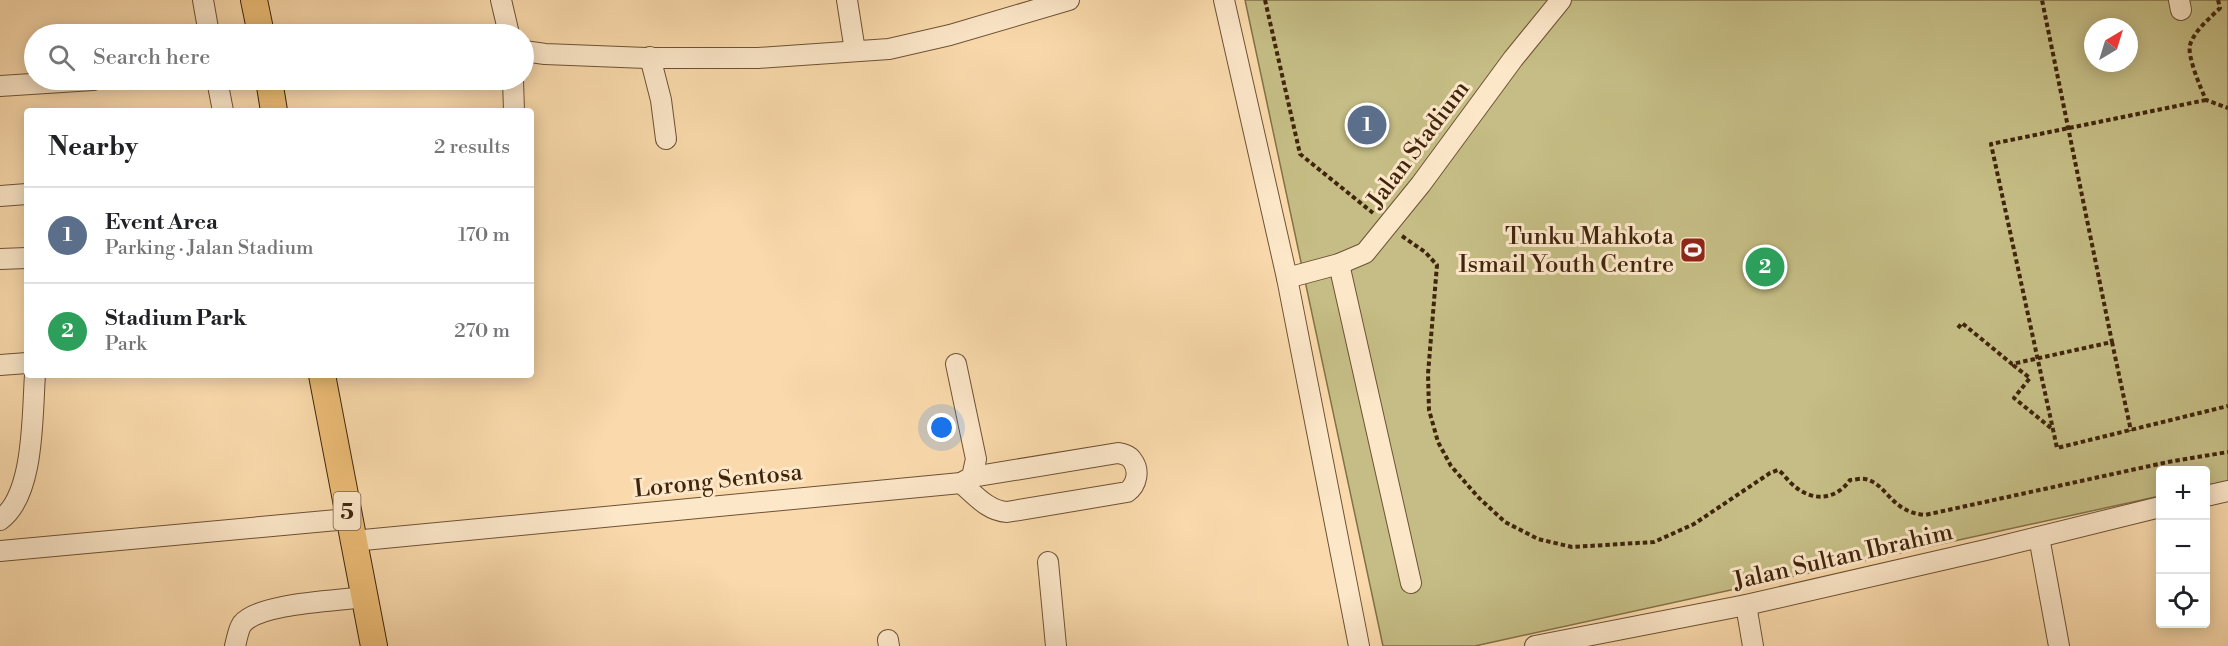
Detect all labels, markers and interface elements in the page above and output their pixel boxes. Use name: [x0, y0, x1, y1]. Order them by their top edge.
north arrow: [2084, 18, 2138, 72]
search box: [24, 24, 534, 90]
icon: search: [45, 41, 78, 74]
text: Search here: [93, 44, 210, 71]
street label: Jalan Stadium: [1361, 75, 1476, 215]
pin: 1: [1348, 102, 1386, 148]
text: Nearby: [48, 131, 138, 163]
text: 2 results: [434, 135, 510, 160]
text: Event Area: [105, 209, 218, 236]
place label: Tunku Mahkota Ismail Youth Centre: [1458, 222, 1675, 280]
text: 1: [63, 223, 72, 248]
text: 170 m: [458, 223, 510, 248]
sports icon: Tunku Mahkota Ismail Youth Centre: [1678, 235, 1708, 265]
text: Parking · Jalan Stadium: [105, 236, 314, 261]
pin: 2: [1746, 244, 1784, 290]
text: Stadium Park: [105, 305, 247, 332]
text: 2: [61, 319, 74, 344]
text: 270 m: [454, 319, 510, 344]
text: Park: [105, 332, 147, 357]
your location: [927, 413, 956, 442]
street label: Lorong Sentosa: [632, 457, 805, 505]
map controls: [2156, 466, 2210, 628]
button: +: [2156, 466, 2210, 520]
road number: 5: [334, 492, 360, 530]
street label: Jalan Sultan Ibrahim: [1730, 517, 1956, 597]
button: −: [2156, 520, 2210, 574]
button: locate: [2156, 574, 2210, 628]

